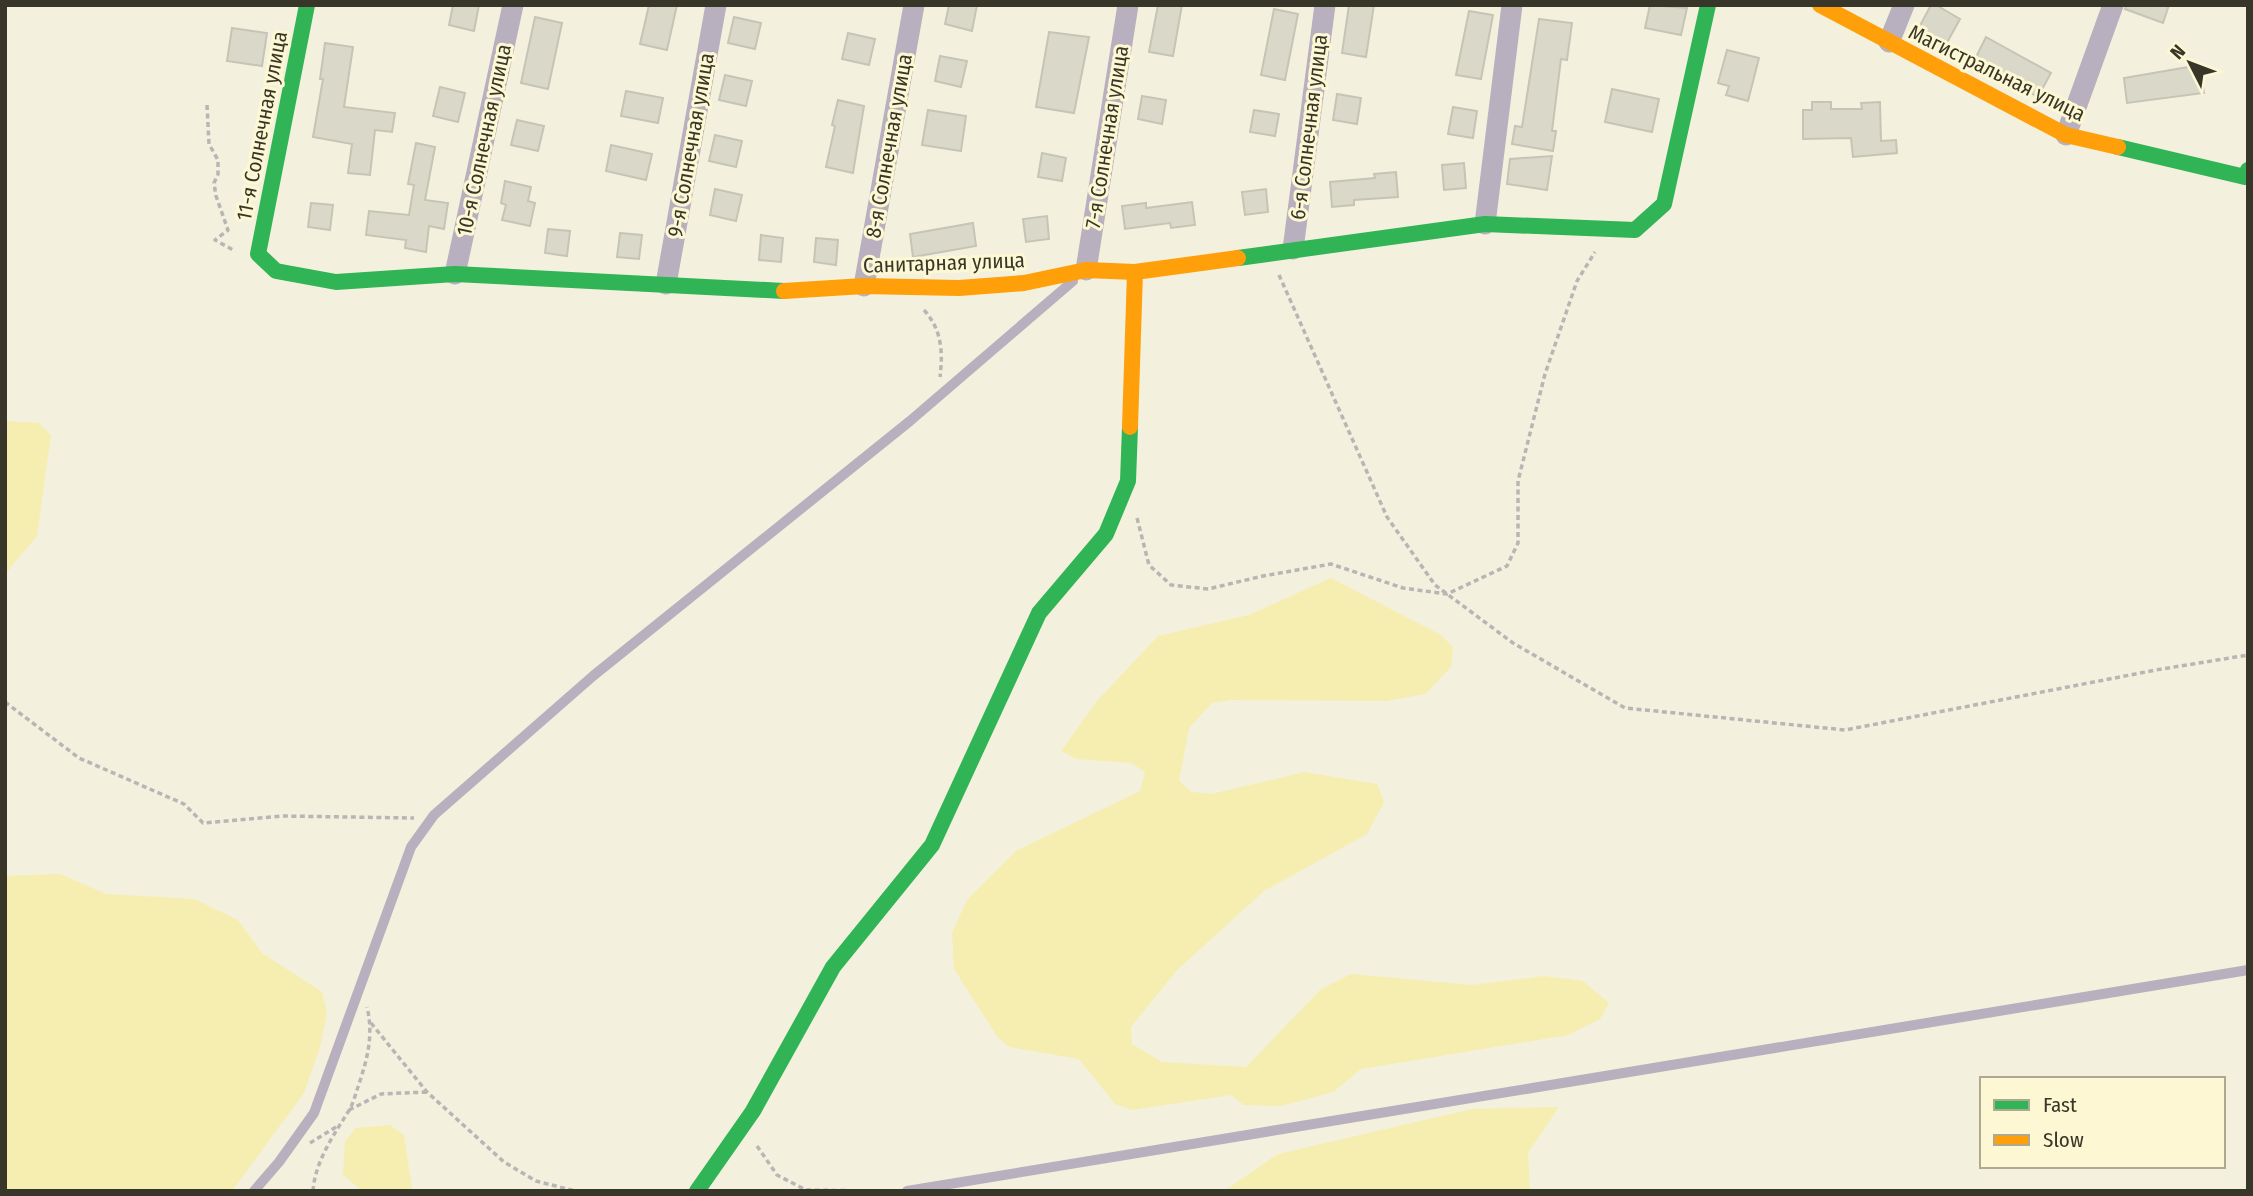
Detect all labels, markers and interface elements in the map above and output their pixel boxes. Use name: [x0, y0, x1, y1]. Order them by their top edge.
street label: Магистральная улица: [1904, 19, 2090, 127]
north arrow: [2155, 28, 2225, 98]
street label: 11-я Солнечная улица: [231, 29, 293, 223]
street label: 6-я Солнечная улица: [1285, 33, 1333, 221]
text: N: [2165, 40, 2190, 64]
street label: 10-я Солнечная улица: [451, 42, 517, 238]
street label: 7-я Солнечная улица: [1080, 44, 1134, 230]
street label: 9-я Солнечная улица: [662, 51, 720, 239]
street label: 8-я Солнечная улица: [860, 52, 918, 240]
street label: Санитарная улица: [863, 247, 1025, 279]
legend: [1980, 1077, 2225, 1168]
text: Fast: [2043, 1092, 2077, 1118]
text: Slow: [2043, 1127, 2084, 1153]

